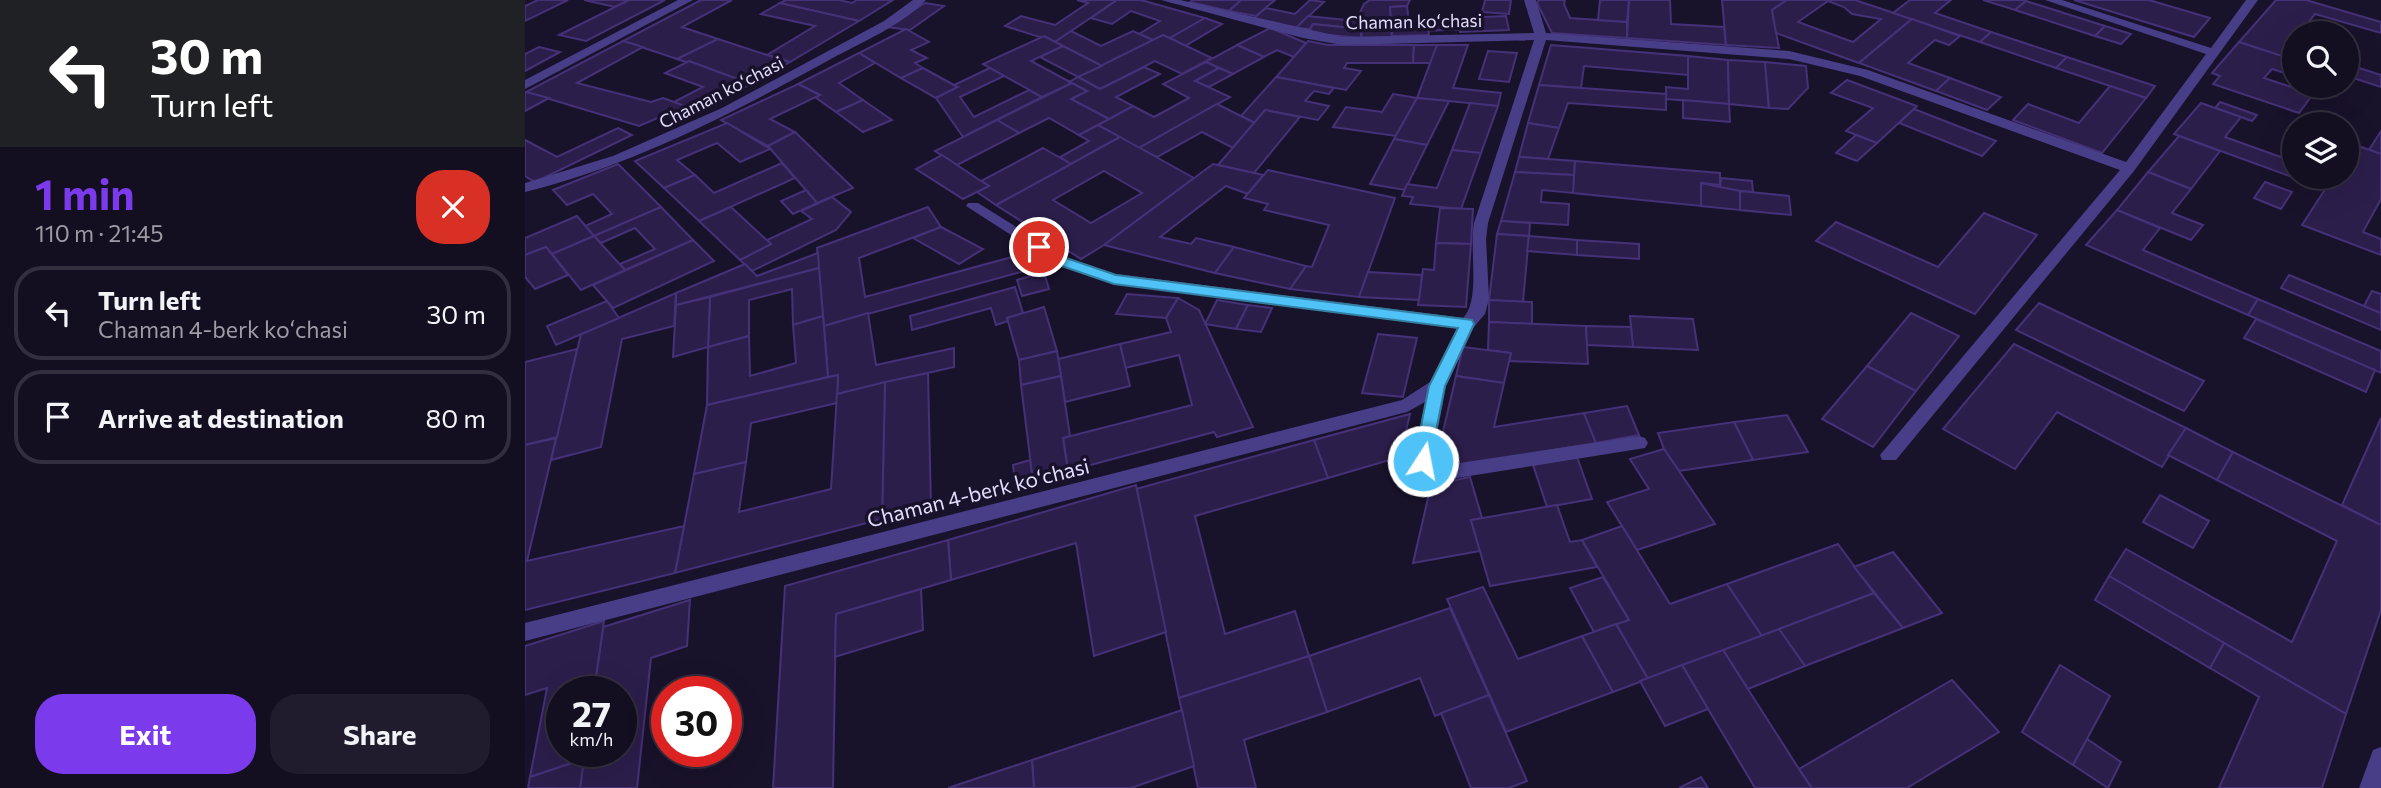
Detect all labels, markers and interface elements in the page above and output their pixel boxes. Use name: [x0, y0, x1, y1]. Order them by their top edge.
street label: Chaman koʻchasi: [1345, 9, 1483, 33]
map controls: [2282, 21, 2359, 189]
button: search: [2282, 21, 2359, 98]
text: 30 m: [150, 24, 263, 84]
icon: left: [35, 28, 126, 119]
street label: Chaman koʻchasi: [655, 51, 787, 133]
text: Turn left: [150, 84, 274, 124]
button: layers: [2282, 112, 2359, 189]
text: 1 min: [35, 167, 135, 219]
button: close: [416, 170, 490, 244]
pin: [1009, 217, 1069, 277]
text: 110 m · 21:45: [35, 219, 163, 247]
icon: arrive: [1020, 228, 1058, 266]
text: Turn left: [98, 284, 201, 315]
icon: left: [39, 294, 77, 332]
text: 30 m: [427, 298, 486, 329]
text: Chaman 4-berk koʻchasi: [98, 315, 348, 343]
icon: arrive: [39, 398, 77, 436]
text: Arrive at destination: [98, 402, 344, 433]
text: 80 m: [426, 402, 486, 433]
position arrow: [1386, 424, 1460, 498]
street label: Chaman 4-berk koʻchasi: [864, 452, 1092, 532]
speed limit sign: 30: [651, 676, 742, 767]
text: 27: [572, 691, 611, 734]
button: Exit: [35, 694, 256, 774]
button: Share: [270, 694, 490, 774]
text: km/h: [570, 728, 613, 750]

